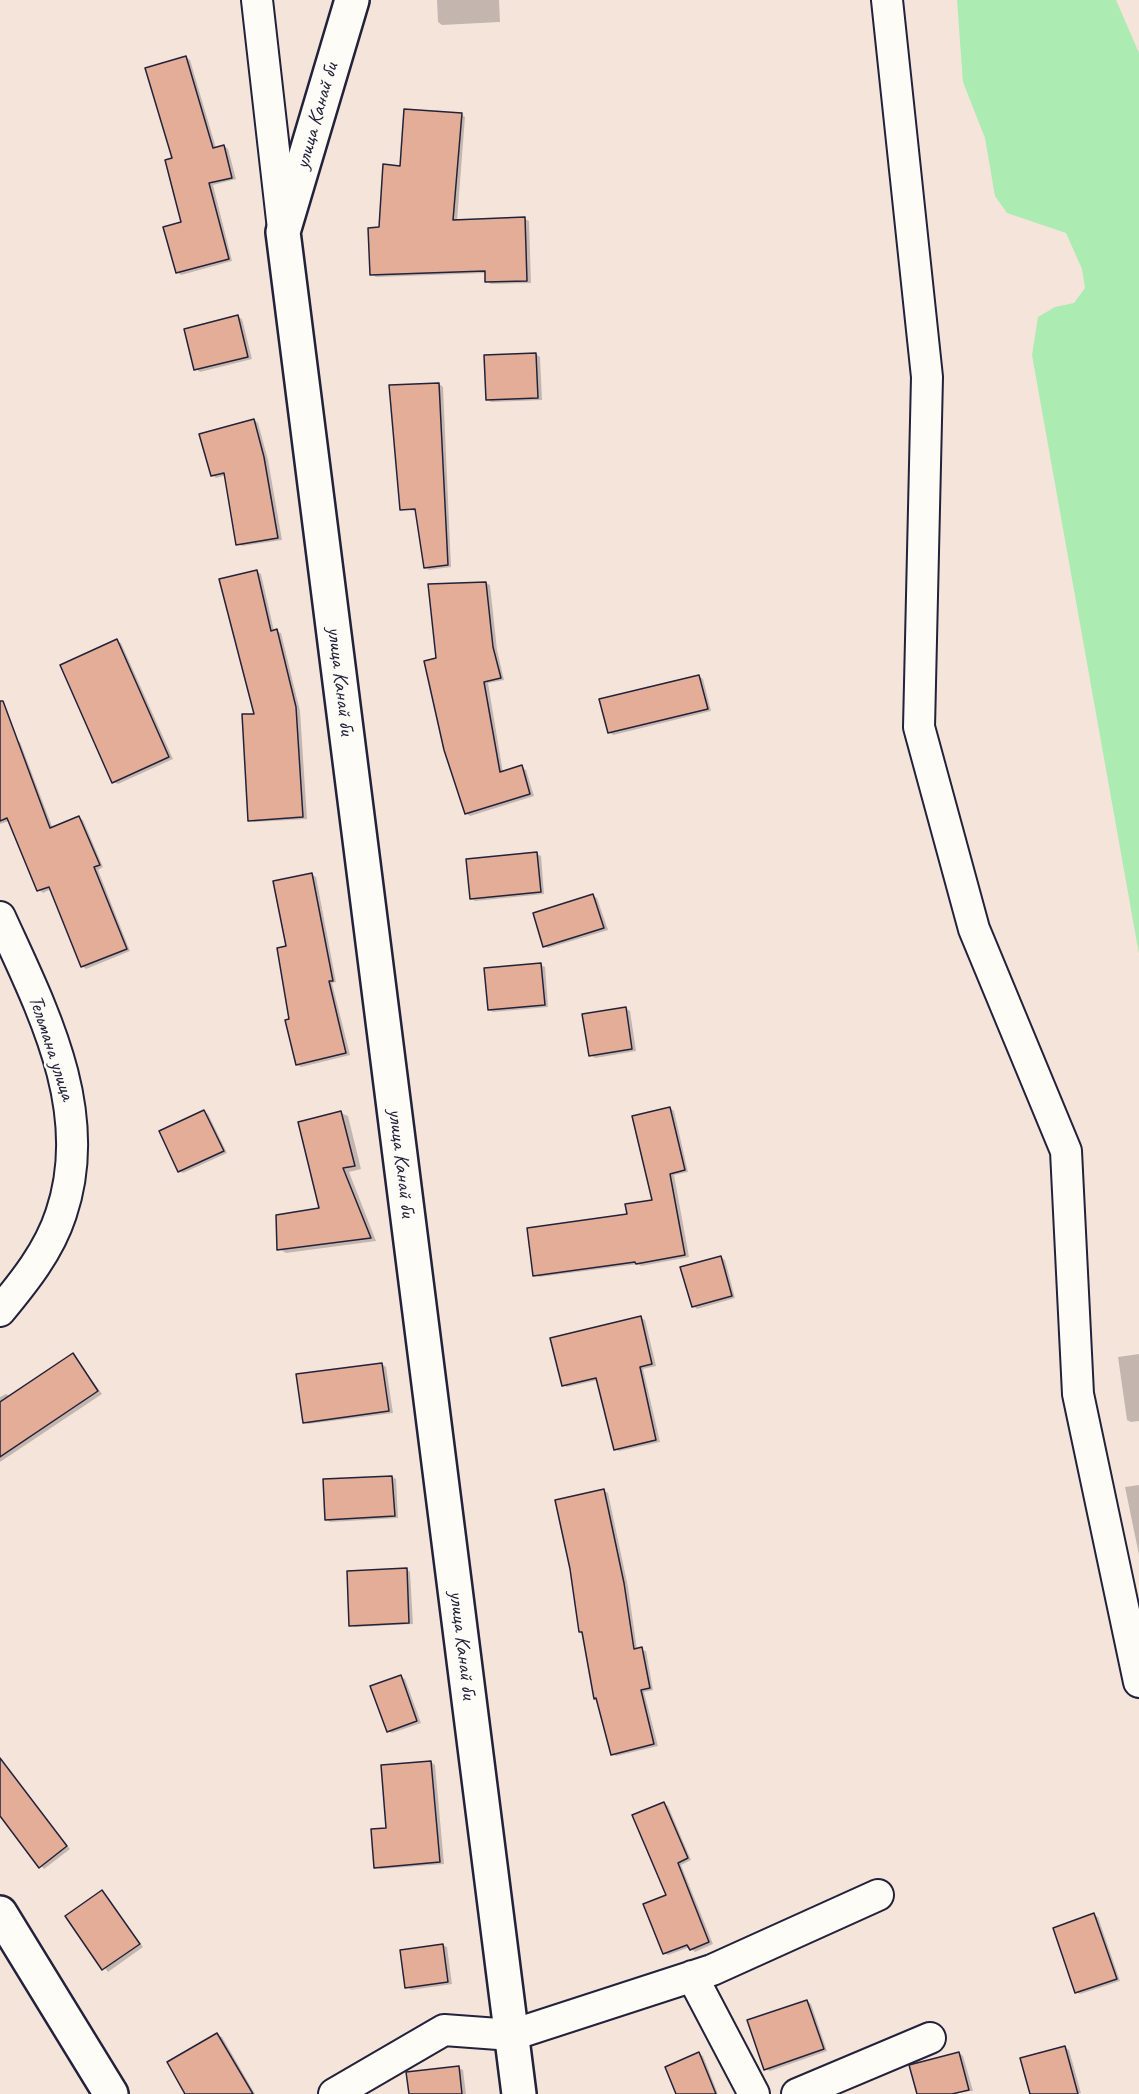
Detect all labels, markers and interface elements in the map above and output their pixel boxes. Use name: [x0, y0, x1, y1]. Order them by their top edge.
street label: улица Канай би: [290, 60, 344, 172]
street label: улица Канай би: [321, 625, 359, 737]
street label: Тельмана улица: [22, 992, 80, 1104]
street label: улица Канай би: [382, 1107, 420, 1219]
street label: улица Канай би: [443, 1589, 481, 1701]

